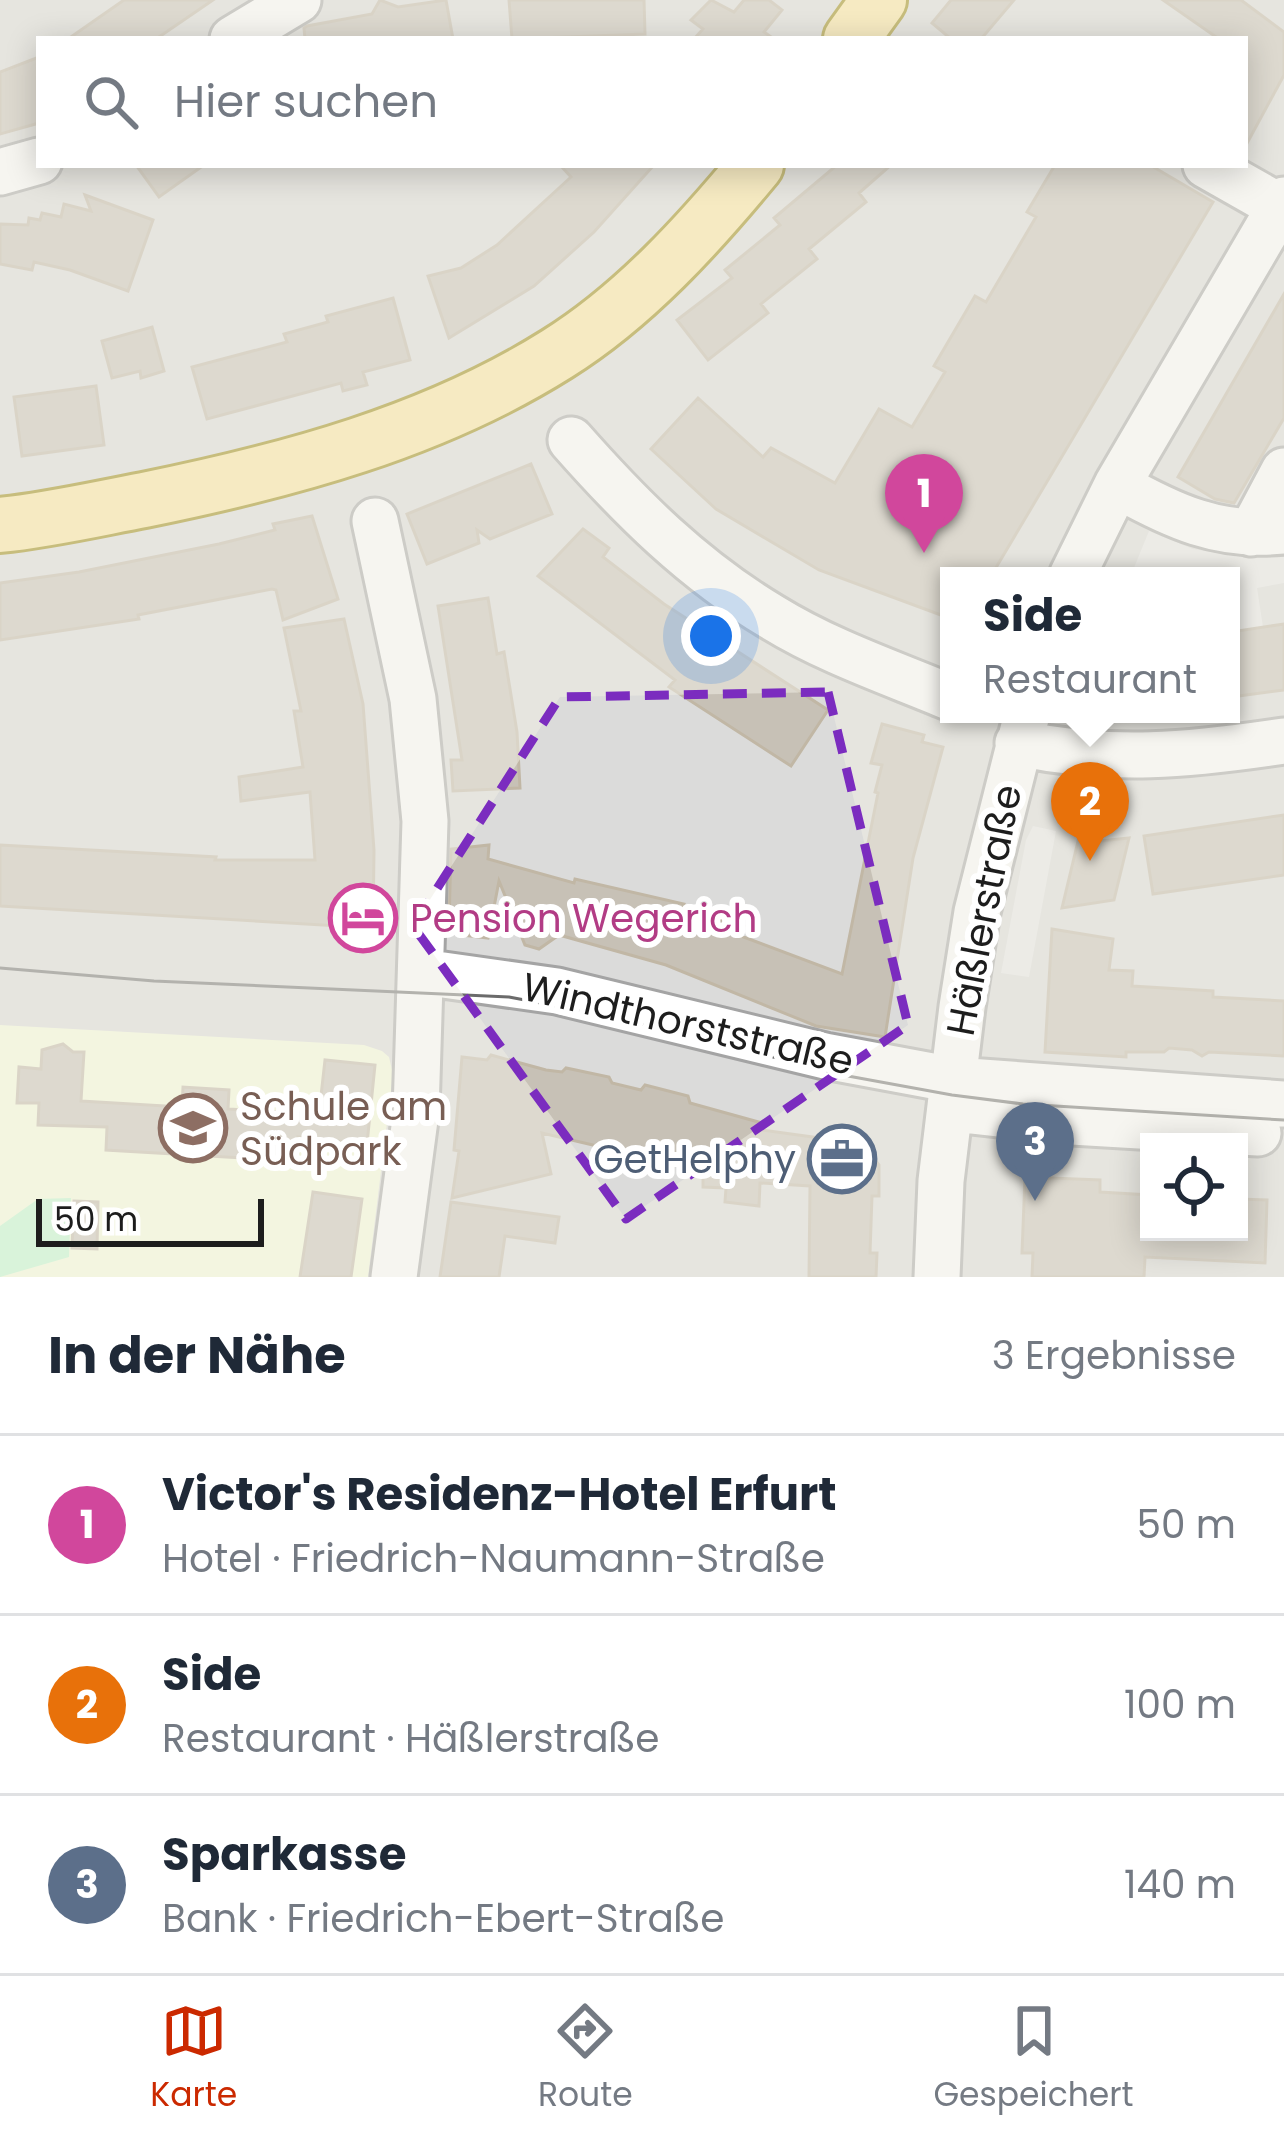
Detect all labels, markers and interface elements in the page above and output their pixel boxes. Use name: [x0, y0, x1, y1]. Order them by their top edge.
search box: [36, 36, 1248, 168]
icon: search: [78, 69, 144, 135]
text: Hier suchen: [174, 70, 438, 133]
pin: 1: [885, 454, 963, 553]
popup: [940, 567, 1240, 723]
text: Side: [983, 584, 1082, 647]
your location: [681, 606, 741, 666]
text: Restaurant: [983, 652, 1197, 707]
pin: 2: [1051, 762, 1129, 861]
street label: Häßlerstraße: [933, 780, 1035, 1040]
hotel icon: Pension Wegerich: [328, 883, 398, 953]
place label: Pension Wegerich: [410, 891, 758, 946]
street label: Windthorststraße: [517, 959, 859, 1089]
place label: Schule am Südpark: [240, 1079, 447, 1179]
school or university icon: Schule am Südpark: [158, 1093, 228, 1163]
pin: 3: [996, 1102, 1074, 1201]
office icon: GetHelphy: [807, 1124, 877, 1194]
place label: GetHelphy: [593, 1132, 796, 1187]
map controls: [1140, 1133, 1248, 1241]
button: locate: [1140, 1133, 1248, 1241]
scale bar: [36, 1193, 264, 1246]
text: 50 m: [54, 1196, 138, 1243]
text: In der Nähe: [48, 1319, 346, 1391]
text: 3 Ergebnisse: [992, 1328, 1236, 1383]
text: Victor's Residenz-Hotel Erfurt: [162, 1463, 837, 1526]
text: 1: [80, 1497, 94, 1552]
text: 50 m: [1136, 1497, 1236, 1552]
text: Hotel · Friedrich-Naumann-Straße: [162, 1531, 825, 1586]
text: Side: [162, 1643, 261, 1706]
text: 2: [76, 1677, 98, 1732]
text: 100 m: [1124, 1677, 1236, 1732]
text: Restaurant · Häßlerstraße: [162, 1711, 659, 1766]
text: Sparkasse: [162, 1823, 406, 1886]
text: 3: [75, 1857, 99, 1912]
text: 140 m: [1124, 1857, 1236, 1912]
text: Bank · Friedrich-Ebert-Straße: [162, 1891, 725, 1946]
tab: Karte: [150, 1998, 237, 2120]
tab: Route: [538, 1998, 633, 2120]
tab: Gespeichert: [933, 1998, 1134, 2120]

